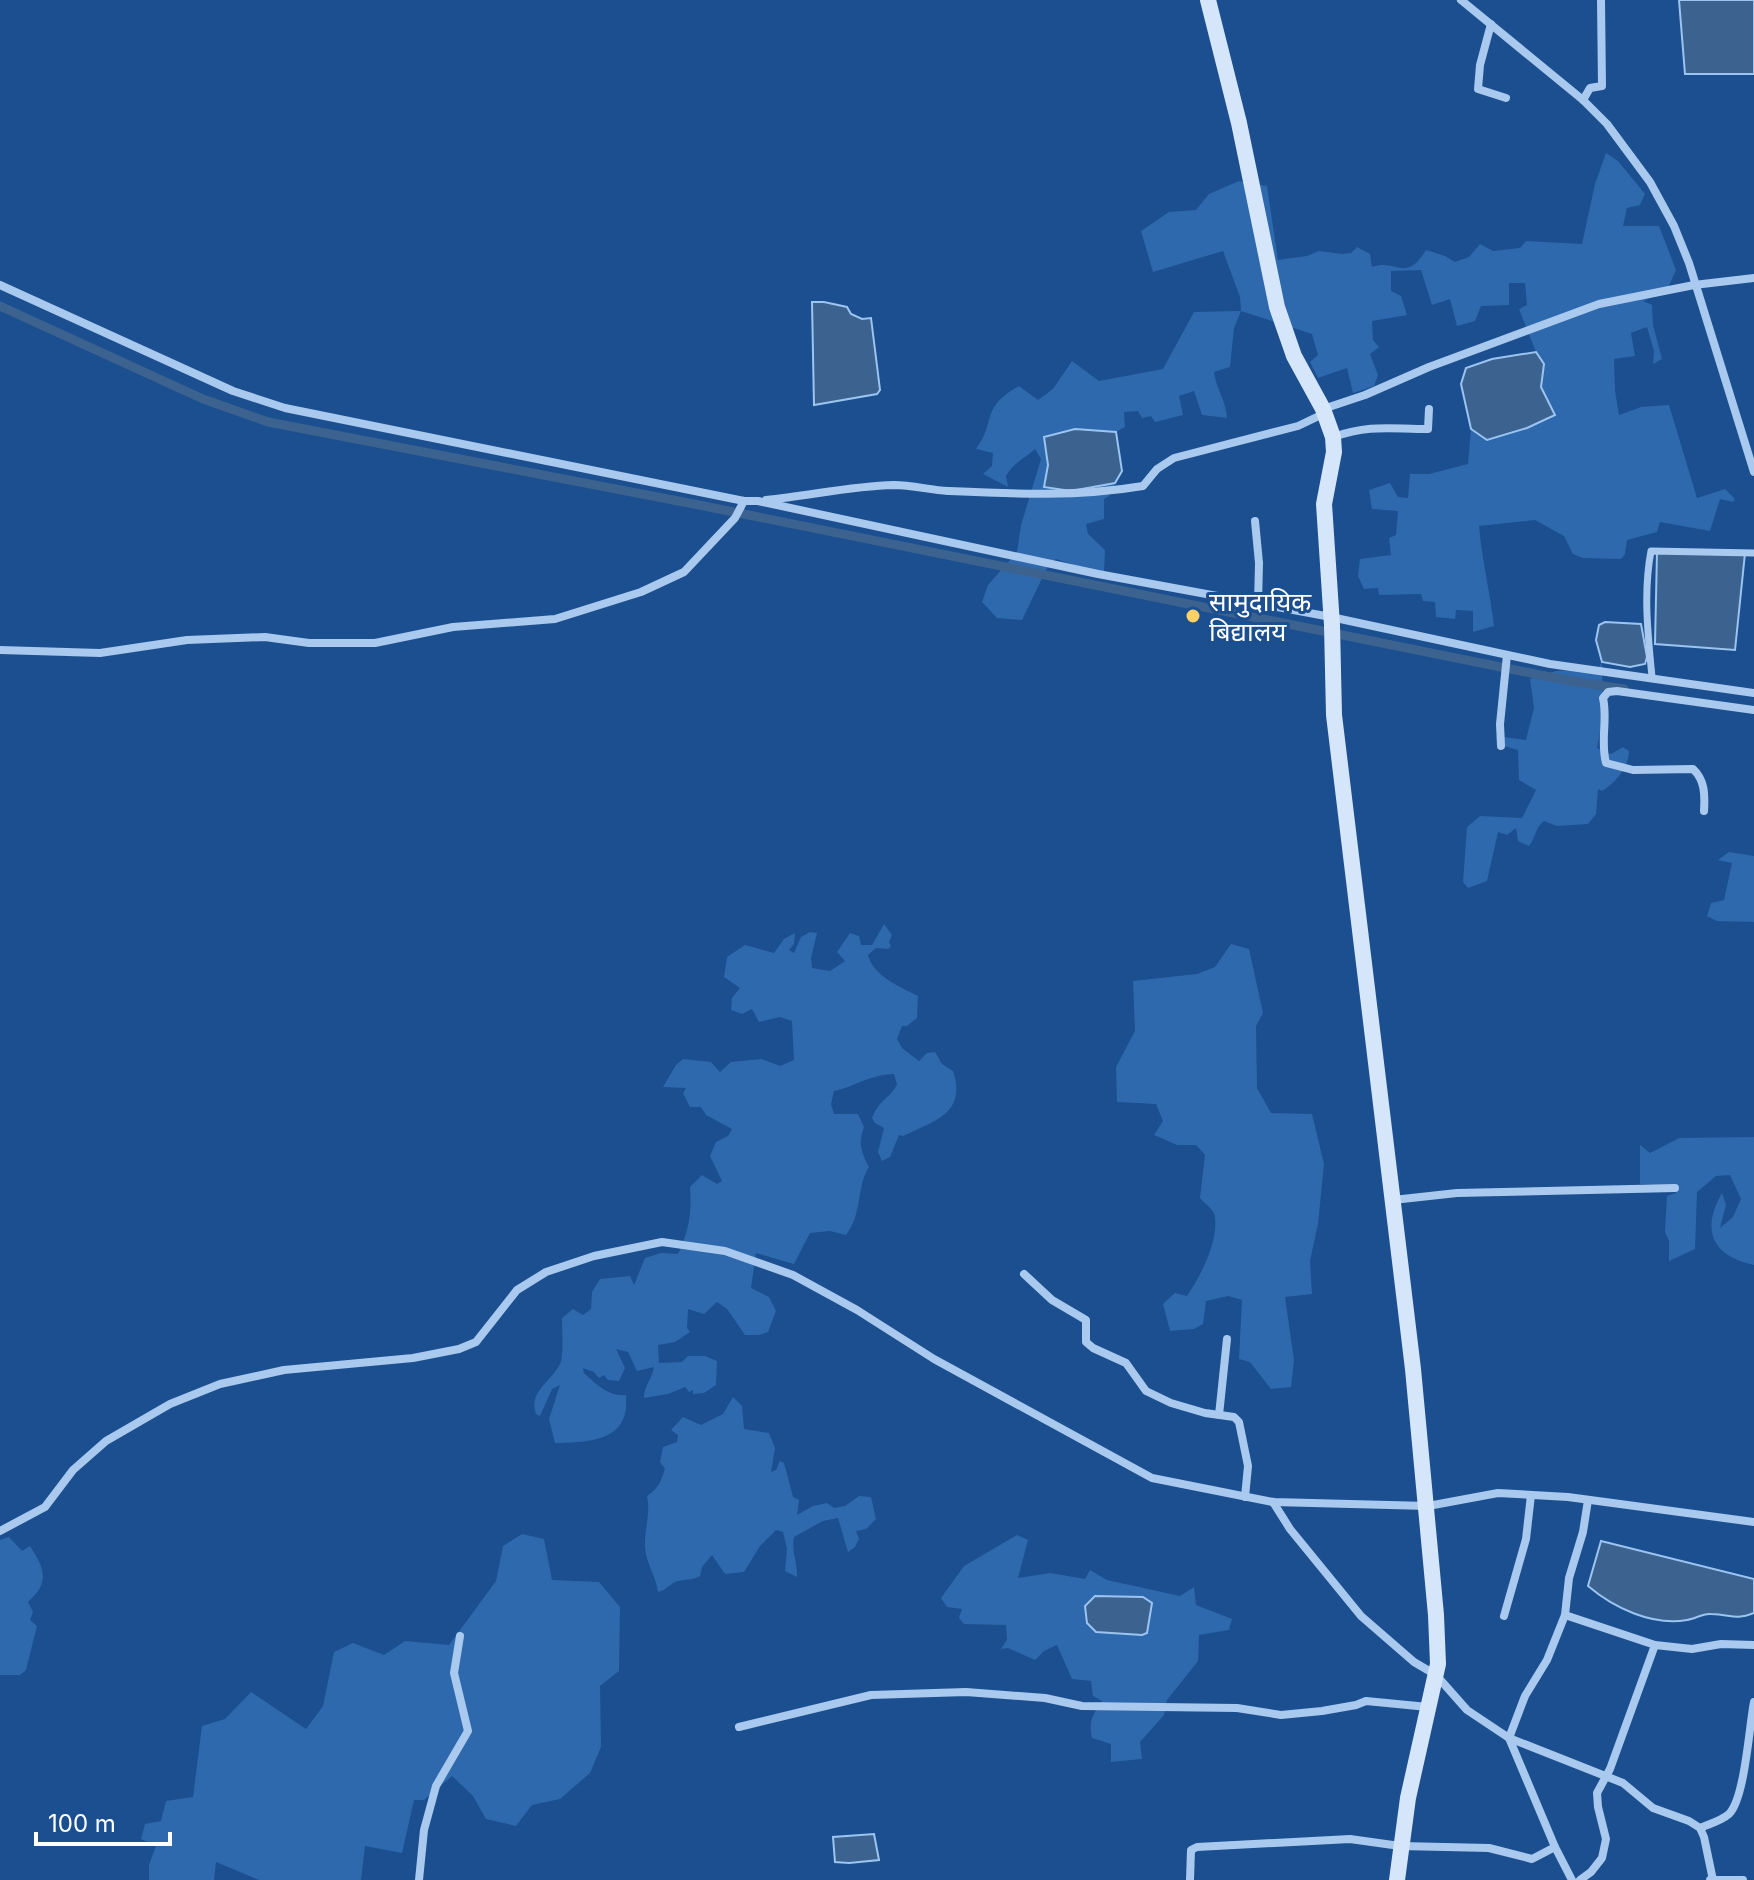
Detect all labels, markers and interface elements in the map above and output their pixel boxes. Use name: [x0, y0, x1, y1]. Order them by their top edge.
place label: सामुदायिक बिद्यालय: [1209, 586, 1312, 647]
marker: सामुदायिक बिद्यालय: [1184, 607, 1202, 625]
scale bar: [36, 1796, 170, 1846]
text: 100 m: [48, 1809, 116, 1838]

